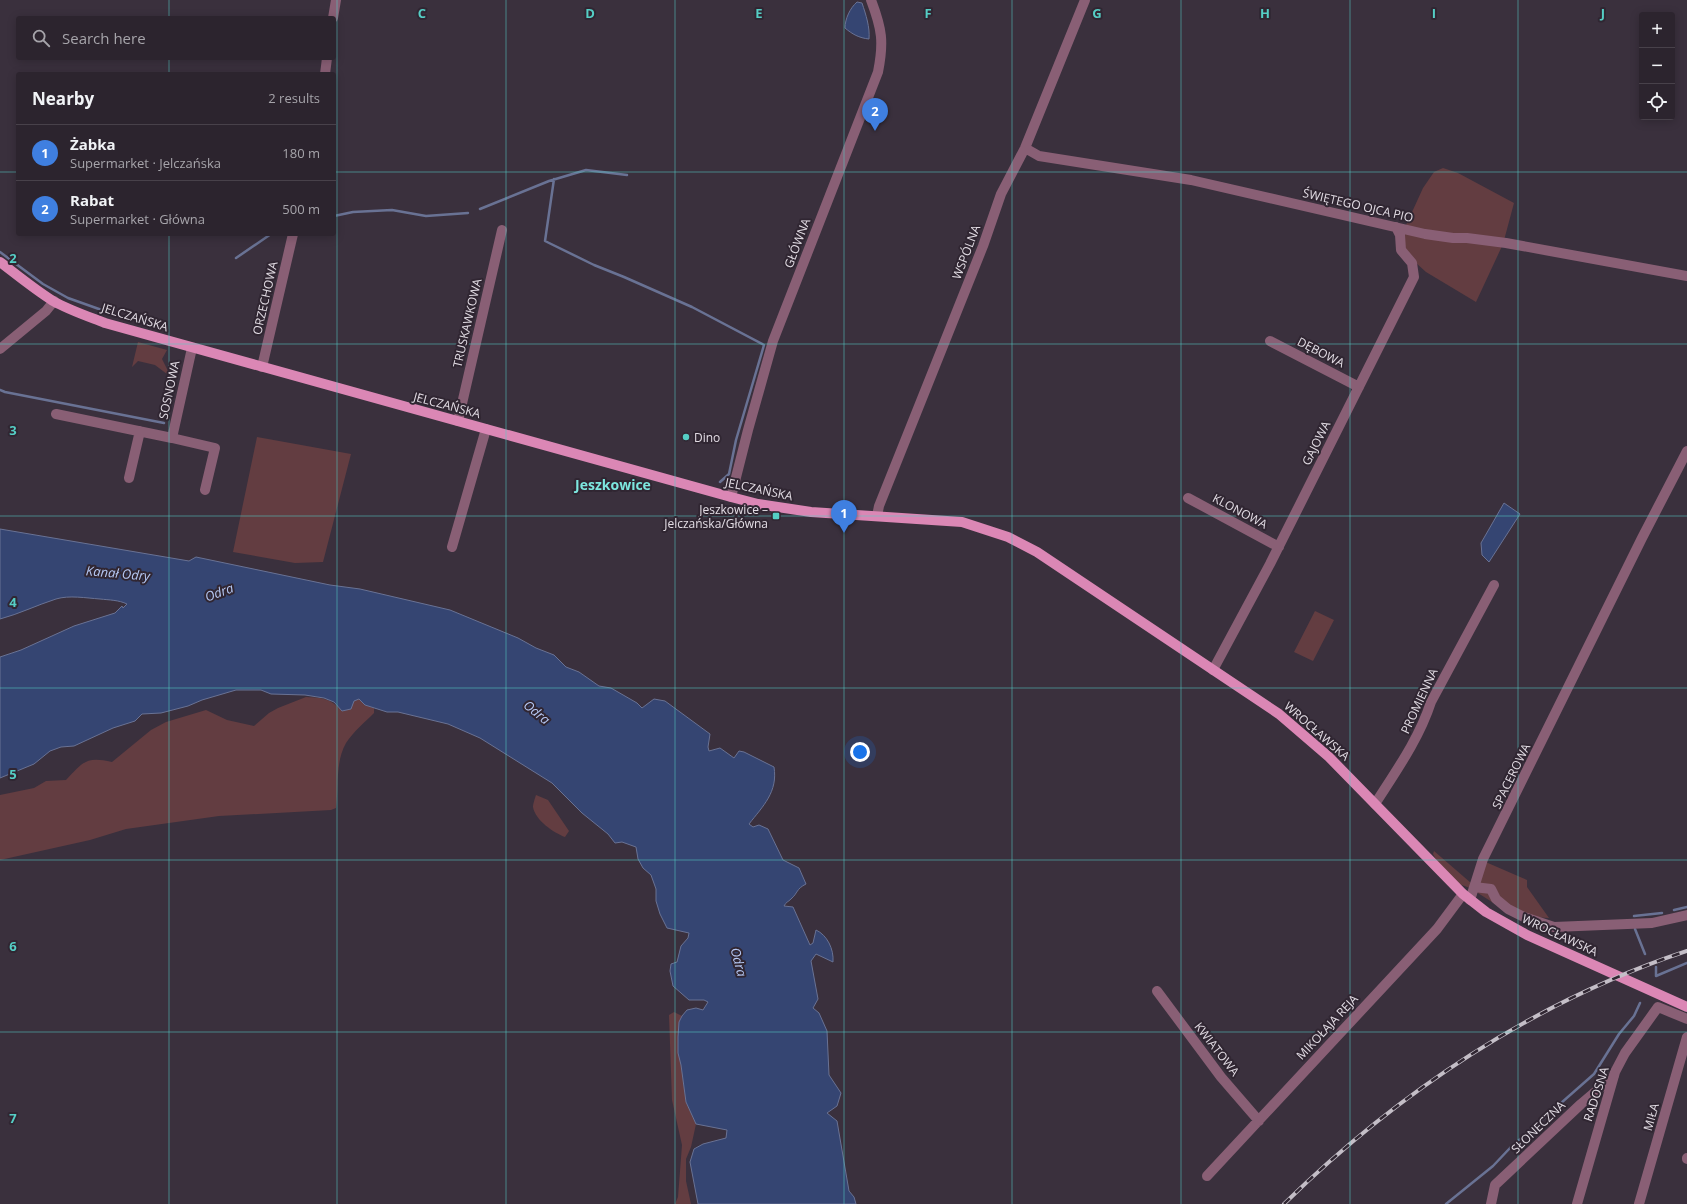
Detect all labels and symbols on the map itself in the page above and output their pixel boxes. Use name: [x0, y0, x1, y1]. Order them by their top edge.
text: C: [418, 4, 426, 22]
text: D: [585, 4, 595, 22]
text: E: [755, 4, 763, 22]
text: F: [924, 4, 932, 22]
text: G: [1092, 4, 1102, 22]
text: H: [1260, 4, 1270, 22]
text: I: [1432, 4, 1436, 22]
text: J: [1600, 4, 1605, 22]
pin: 2: [862, 98, 888, 131]
street label: ŚWIĘTEGO OJCA PIO: [1301, 184, 1415, 226]
street label: GŁÓWNA: [780, 215, 814, 270]
street label: WSPÓLNA: [948, 222, 984, 282]
text: 2: [9, 249, 17, 267]
street label: ORZECHOWA: [248, 259, 282, 336]
street label: TRUSKAWKOWA: [449, 276, 486, 369]
street label: JELCZAŃSKA: [99, 299, 171, 335]
street label: DĘBOWA: [1294, 333, 1348, 371]
street label: SOSNOWA: [154, 359, 184, 421]
street label: JELCZAŃSKA: [411, 388, 483, 422]
street label: GAJOWA: [1298, 418, 1335, 468]
text: 3: [9, 421, 17, 439]
place label: Dino: [694, 429, 720, 446]
marker: Dino: [681, 432, 691, 442]
street label: JELCZAŃSKA: [723, 473, 795, 505]
district label: Jeszkowice: [573, 475, 651, 494]
street label: KLONOWA: [1210, 489, 1271, 533]
pin: 1: [831, 500, 857, 533]
place label: Jeszkowice – Jelczańska/Główna: [663, 501, 768, 532]
marker: Jeszkowice – Jelczańska/Główna: [771, 511, 781, 521]
water label: Kanał Odry: [85, 561, 152, 585]
water label: Odra: [202, 578, 236, 605]
text: 4: [9, 593, 17, 611]
street label: PROMIENNA: [1396, 665, 1442, 737]
water label: Odra: [520, 696, 555, 729]
street label: WROCŁAWSKA: [1281, 698, 1354, 765]
street label: SPACEROWA: [1488, 740, 1534, 812]
your location: [850, 742, 870, 762]
text: 5: [9, 765, 17, 783]
street label: WROCŁAWSKA: [1519, 910, 1601, 960]
text: 6: [9, 937, 17, 955]
water label: Odra: [727, 946, 751, 979]
street label: MIKOŁAJA REJA: [1292, 990, 1362, 1063]
street label: KWIATOWA: [1191, 1019, 1244, 1080]
street label: RADOSNA: [1579, 1064, 1613, 1123]
street label: SŁONECZNA: [1507, 1097, 1569, 1157]
street label: MIŁA: [1639, 1101, 1663, 1133]
text: 7: [9, 1109, 17, 1127]

